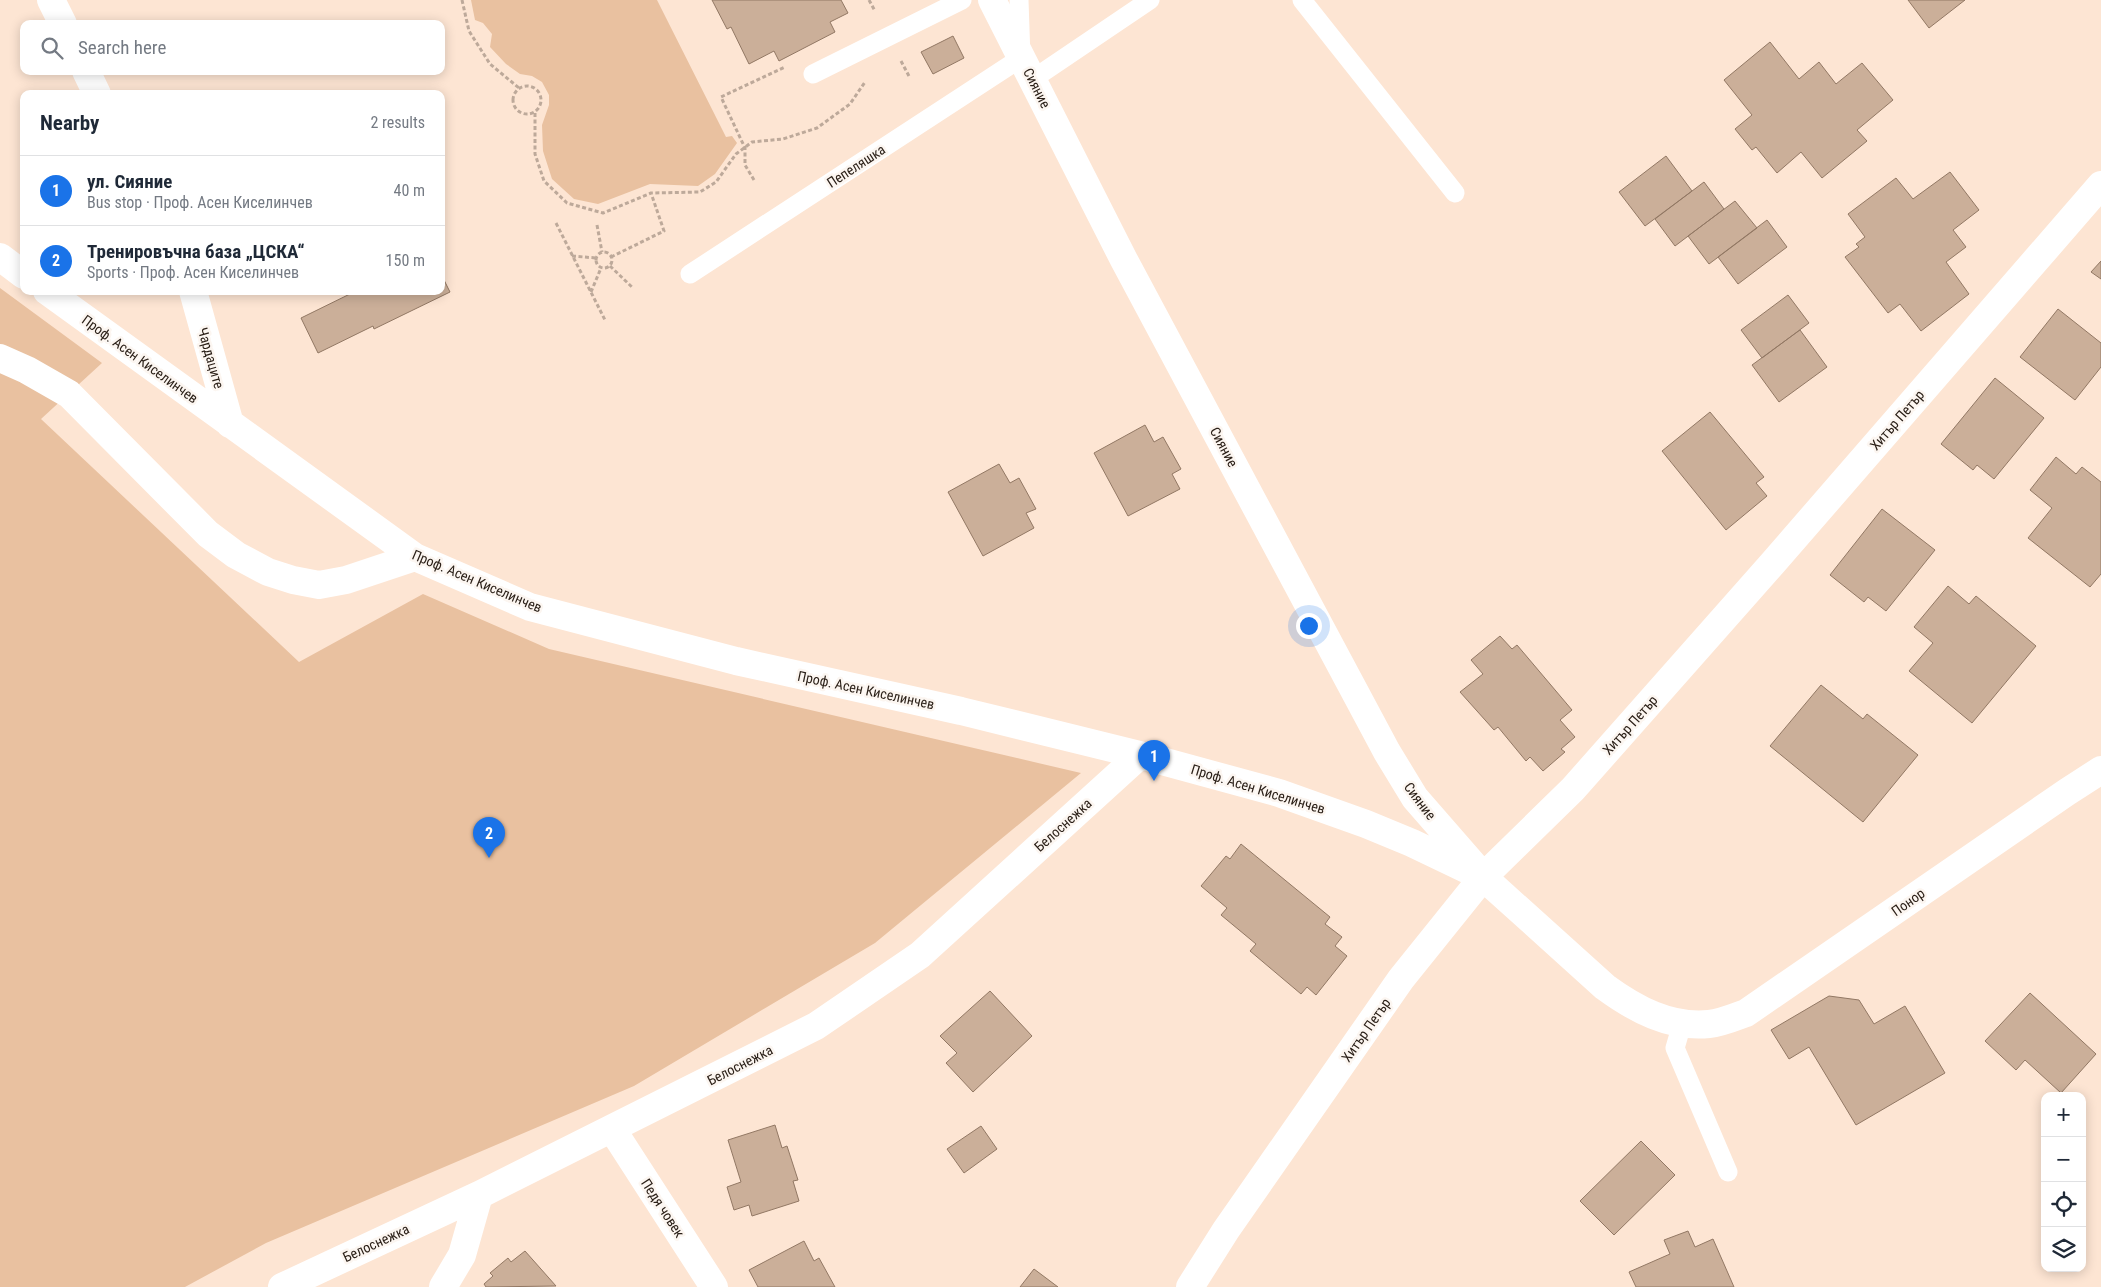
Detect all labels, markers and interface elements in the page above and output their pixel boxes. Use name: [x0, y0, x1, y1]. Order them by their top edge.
search box: [20, 20, 445, 75]
icon: search: [38, 34, 66, 62]
text: Search here: [78, 36, 166, 59]
street label: Сияние: [1020, 65, 1054, 111]
text: Nearby: [40, 111, 99, 135]
text: 2 results: [370, 113, 425, 132]
street label: Пепеляшка: [824, 141, 888, 191]
text: ул. Сияние: [87, 170, 172, 193]
text: 1: [52, 181, 60, 200]
text: 40 m: [393, 181, 425, 200]
text: Bus stop · Проф. Асен Киселинчев: [87, 193, 313, 212]
text: Тренировъчна база „ЦСКА“: [87, 240, 305, 263]
text: 2: [52, 251, 60, 270]
text: 150 m: [386, 251, 425, 270]
text: Sports · Проф. Асен Киселинчев: [87, 263, 299, 282]
street label: Проф. Асен Киселинчев: [79, 312, 201, 406]
street label: Чардаците: [195, 326, 227, 391]
street label: Хитър Петър: [1867, 387, 1927, 453]
street label: Сияние: [1207, 424, 1241, 470]
street label: Проф. Асен Киселинчев: [410, 546, 544, 616]
your location: [1296, 613, 1322, 639]
street label: Проф. Асен Киселинчев: [796, 668, 936, 712]
street label: Хитър Петър: [1599, 692, 1661, 758]
pin: 1: [1138, 740, 1170, 781]
street label: Проф. Асен Киселинчев: [1189, 761, 1327, 817]
street label: Сияние: [1401, 779, 1439, 823]
street label: Белоснежка: [1031, 795, 1095, 855]
pin: 2: [473, 817, 505, 858]
street label: Понор: [1888, 885, 1928, 919]
street label: Хитър Петър: [1338, 995, 1394, 1065]
street label: Белоснежка: [705, 1042, 775, 1088]
map controls: [2041, 1092, 2086, 1272]
button: +: [2041, 1092, 2086, 1137]
button: −: [2041, 1137, 2086, 1182]
street label: Педя човек: [638, 1176, 688, 1241]
button: locate: [2041, 1182, 2086, 1227]
street label: Белоснежка: [340, 1221, 412, 1265]
button: layers: [2041, 1227, 2086, 1272]

